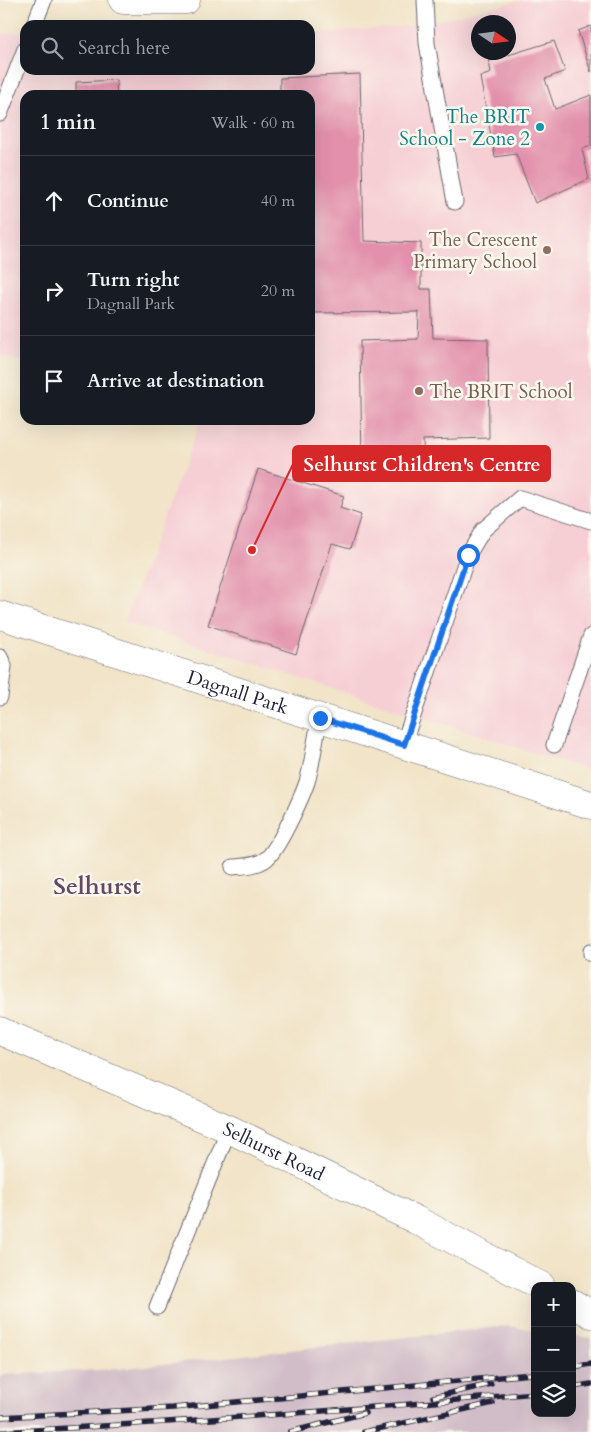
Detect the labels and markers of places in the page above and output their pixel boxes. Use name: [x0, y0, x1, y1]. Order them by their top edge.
place label: The BRIT School - Zone 2: [399, 104, 530, 152]
marker: The BRIT School - Zone 2: [534, 121, 546, 133]
place label: The Crescent Primary School: [413, 227, 537, 275]
marker: The Crescent Primary School: [541, 244, 553, 256]
place label: The BRIT School: [429, 379, 573, 405]
marker: The BRIT School: [413, 385, 425, 397]
callout: Selhurst Children's Centre: [293, 446, 550, 481]

